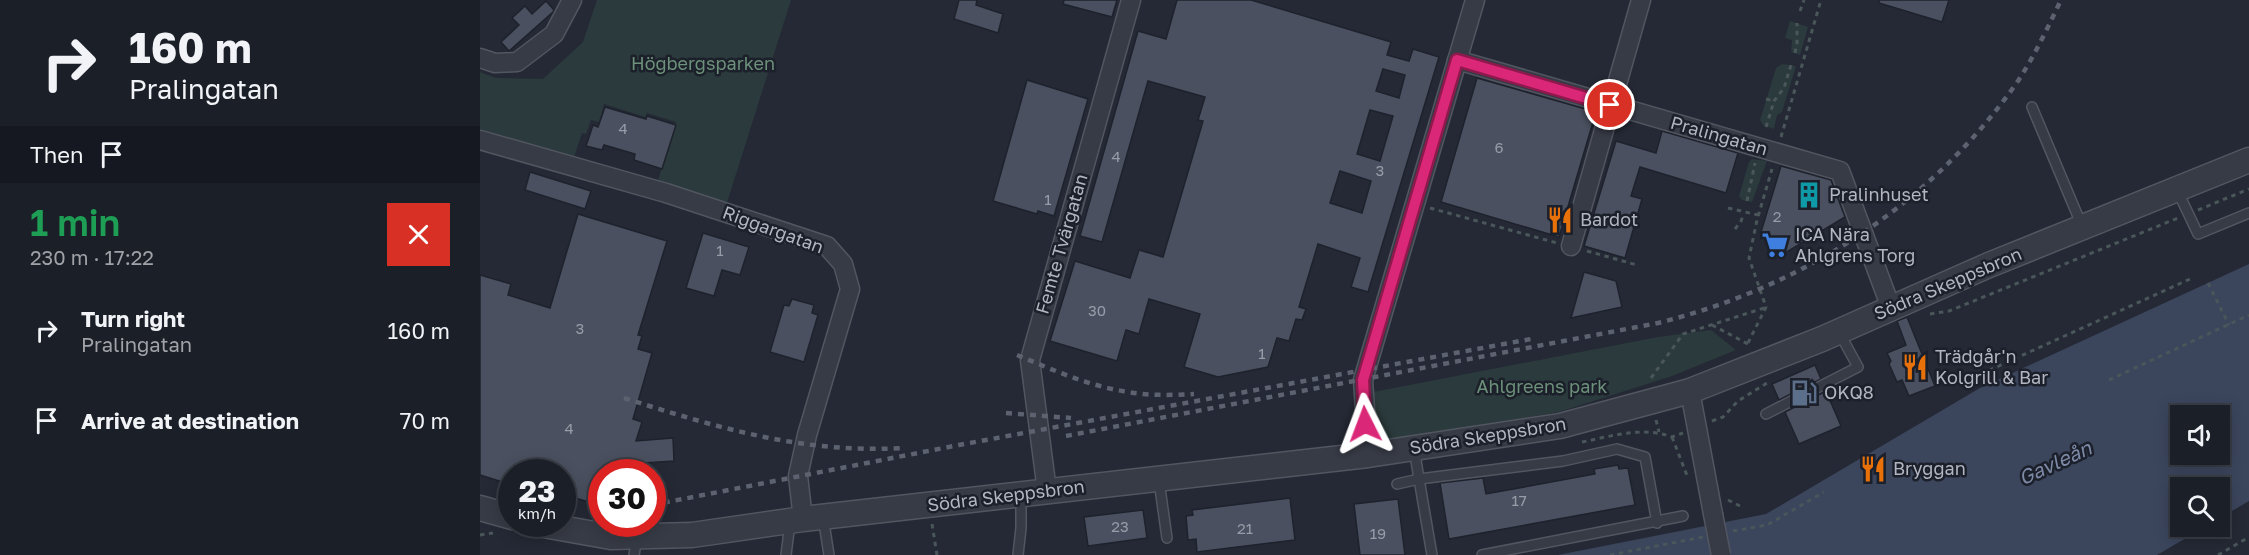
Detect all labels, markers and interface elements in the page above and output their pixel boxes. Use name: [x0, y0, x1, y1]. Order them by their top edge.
text: 160 m: [129, 22, 252, 72]
icon: right: [30, 24, 108, 102]
park label: Högbergsparken: [631, 52, 775, 74]
text: Pralingatan: [129, 73, 279, 105]
pin: [1584, 79, 1635, 130]
icon: arrive: [1593, 88, 1626, 121]
street label: Pralingatan: [1668, 111, 1770, 159]
house number: 4: [618, 119, 628, 137]
icon: arrive: [95, 138, 128, 171]
house number: 6: [1494, 138, 1504, 156]
text: Then: [30, 141, 83, 168]
house number: 4: [1111, 147, 1121, 165]
house number: 3: [1376, 161, 1384, 179]
street label: Femte Tvärgatan: [1031, 171, 1092, 316]
building icon: Pralinhuset: [1794, 180, 1824, 210]
place label: Pralinhuset: [1829, 183, 1929, 205]
house number: 1: [1044, 190, 1052, 208]
text: 1 min: [30, 201, 120, 244]
street label: Riggargatan: [720, 201, 827, 257]
button: close: [387, 203, 450, 266]
restaurant icon: Bardot: [1545, 205, 1575, 235]
house number: 2: [1773, 207, 1781, 225]
place label: Bardot: [1580, 208, 1638, 230]
place label: ICA Nära Ahlgrens Torg: [1795, 223, 1915, 266]
supermarket icon: ICA Nära Ahlgrens Torg: [1760, 230, 1790, 260]
house number: 1: [716, 241, 724, 259]
street label: Södra Skeppsbron: [1871, 242, 2025, 324]
text: 230 m · 17:22: [30, 245, 154, 269]
house number: 30: [1088, 301, 1106, 319]
text: Turn right: [81, 305, 185, 332]
icon: right: [30, 314, 63, 347]
text: 160 m: [387, 317, 450, 344]
house number: 3: [576, 319, 584, 337]
text: Pralingatan: [81, 332, 192, 356]
house number: 1: [1258, 344, 1266, 362]
place label: Trädgår'n Kolgrill & Bar: [1935, 345, 2048, 388]
restaurant icon: Trädgår'n Kolgrill & Bar: [1900, 352, 1930, 382]
park label: Ahlgreens park: [1476, 375, 1608, 397]
fuel station icon: OKQ8: [1789, 378, 1819, 408]
place label: OKQ8: [1824, 381, 1874, 403]
position arrow: [1333, 392, 1397, 456]
icon: arrive: [30, 404, 63, 437]
map controls: [2170, 405, 2230, 537]
button: sound: [2170, 405, 2230, 465]
text: Arrive at destination: [81, 407, 299, 434]
text: 70 m: [400, 407, 450, 434]
street label: Södra Skeppsbron: [1408, 412, 1568, 458]
house number: 4: [564, 419, 574, 437]
water label: Gavleån: [2014, 435, 2095, 489]
restaurant icon: Bryggan: [1858, 454, 1888, 484]
place label: Bryggan: [1893, 457, 1966, 479]
speed limit sign: 30: [588, 459, 666, 537]
text: 23: [519, 473, 555, 509]
street label: Södra Skeppsbron: [926, 474, 1086, 516]
button: search: [2170, 477, 2230, 537]
house number: 17: [1511, 491, 1527, 509]
text: km/h: [518, 504, 556, 522]
house number: 23: [1111, 517, 1129, 535]
house number: 21: [1237, 519, 1253, 537]
house number: 19: [1370, 524, 1386, 542]

